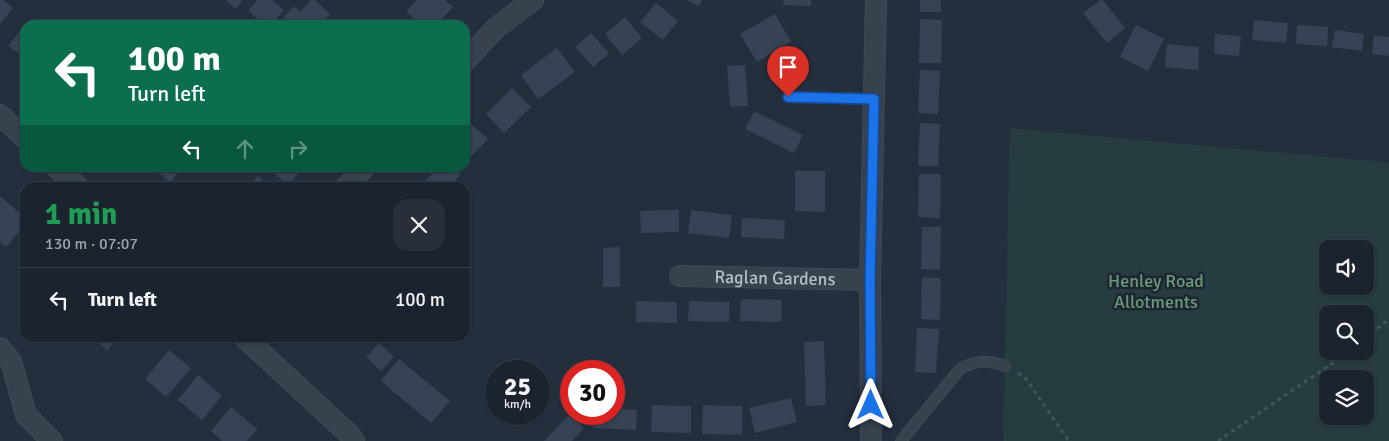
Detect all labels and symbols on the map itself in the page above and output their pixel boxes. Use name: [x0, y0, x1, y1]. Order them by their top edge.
pin: [767, 46, 809, 97]
street label: Raglan Gardens: [714, 266, 836, 290]
park label: Henley Road Allotments: [1108, 270, 1204, 313]
speed limit sign: 30: [560, 360, 625, 425]
position arrow: [844, 378, 896, 430]

